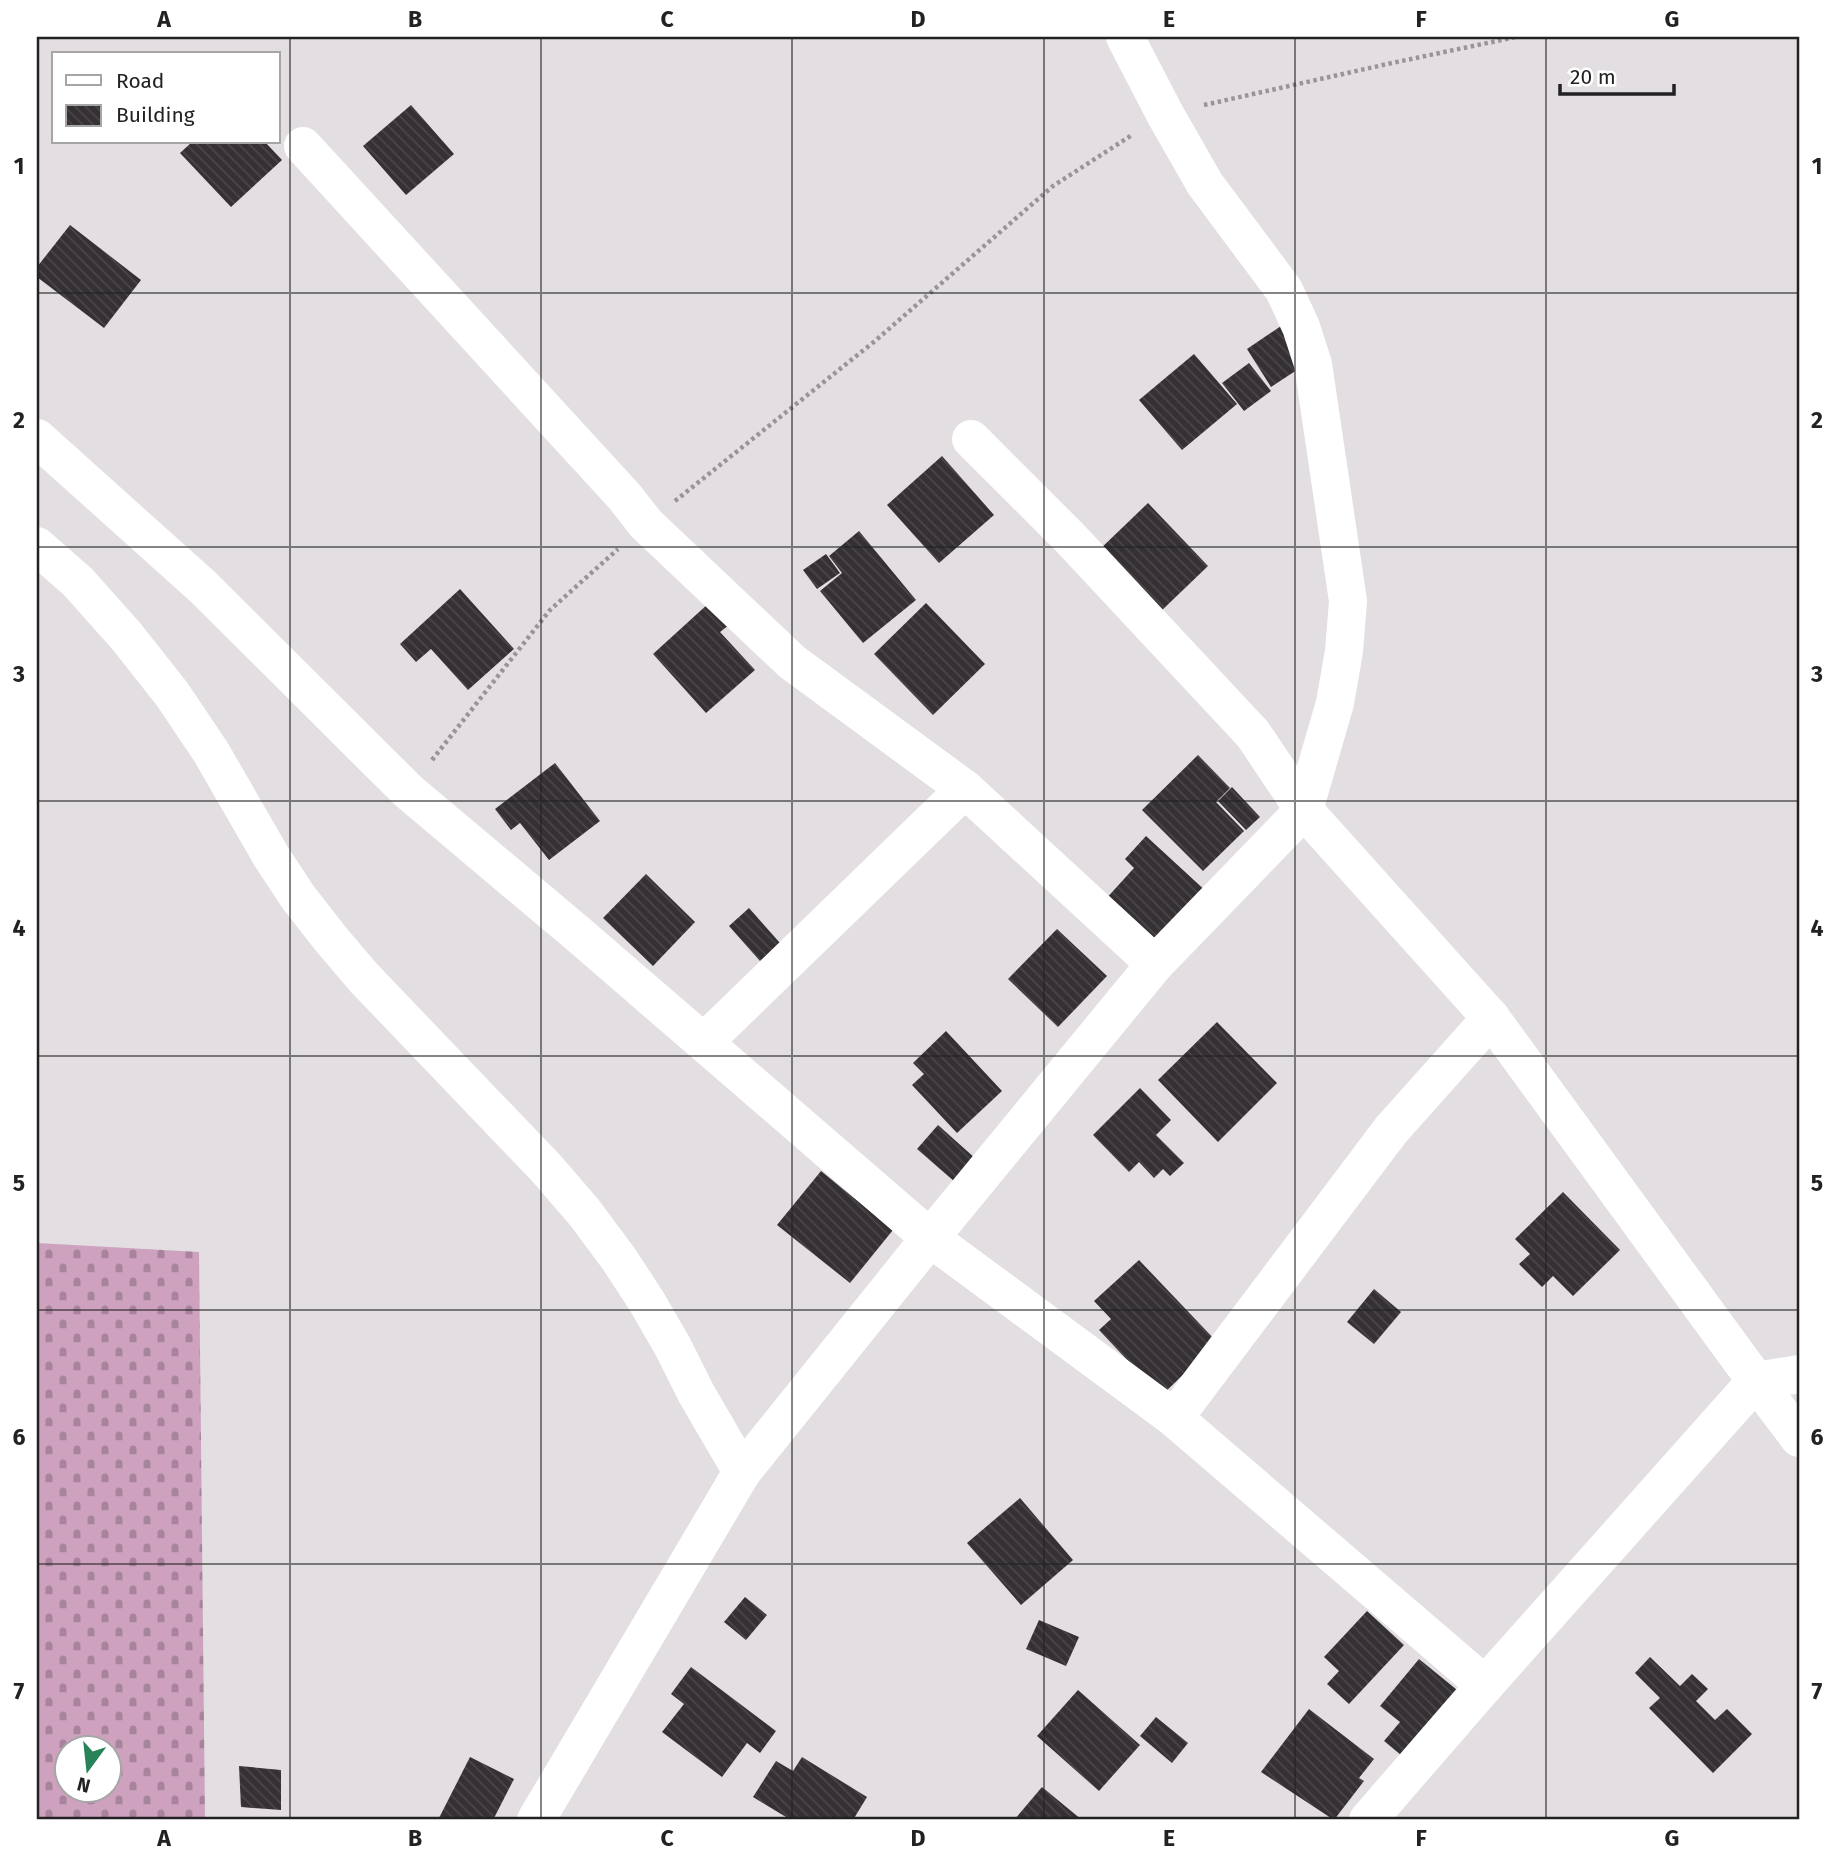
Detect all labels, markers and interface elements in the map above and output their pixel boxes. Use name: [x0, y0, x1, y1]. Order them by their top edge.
text: A: [156, 5, 171, 33]
text: B: [408, 5, 422, 33]
text: C: [660, 5, 674, 33]
text: D: [911, 5, 926, 33]
text: E: [1163, 5, 1175, 33]
text: F: [1415, 5, 1427, 33]
text: G: [1665, 5, 1679, 33]
legend: [52, 52, 280, 144]
scale bar: [1560, 52, 1673, 96]
text: 20 m: [1570, 64, 1616, 90]
text: Road: [116, 68, 164, 94]
text: Building: [116, 102, 195, 128]
text: 1: [14, 152, 24, 180]
text: 1: [1812, 152, 1822, 180]
text: 2: [13, 406, 25, 434]
text: 2: [1811, 406, 1823, 434]
text: 3: [12, 660, 25, 688]
text: 3: [1810, 660, 1823, 688]
text: 4: [13, 914, 26, 942]
text: 4: [1811, 914, 1824, 942]
text: 5: [13, 1169, 25, 1197]
text: 5: [1811, 1169, 1823, 1197]
text: 6: [13, 1423, 26, 1451]
text: 6: [1811, 1423, 1824, 1451]
text: 7: [14, 1677, 25, 1705]
text: 7: [1812, 1677, 1823, 1705]
north arrow: [52, 1734, 122, 1804]
text: N: [75, 1772, 93, 1798]
text: A: [156, 1824, 171, 1852]
text: B: [408, 1824, 422, 1852]
text: C: [660, 1824, 674, 1852]
text: D: [911, 1824, 926, 1852]
text: E: [1163, 1824, 1175, 1852]
text: F: [1415, 1824, 1427, 1852]
text: G: [1665, 1824, 1679, 1852]

